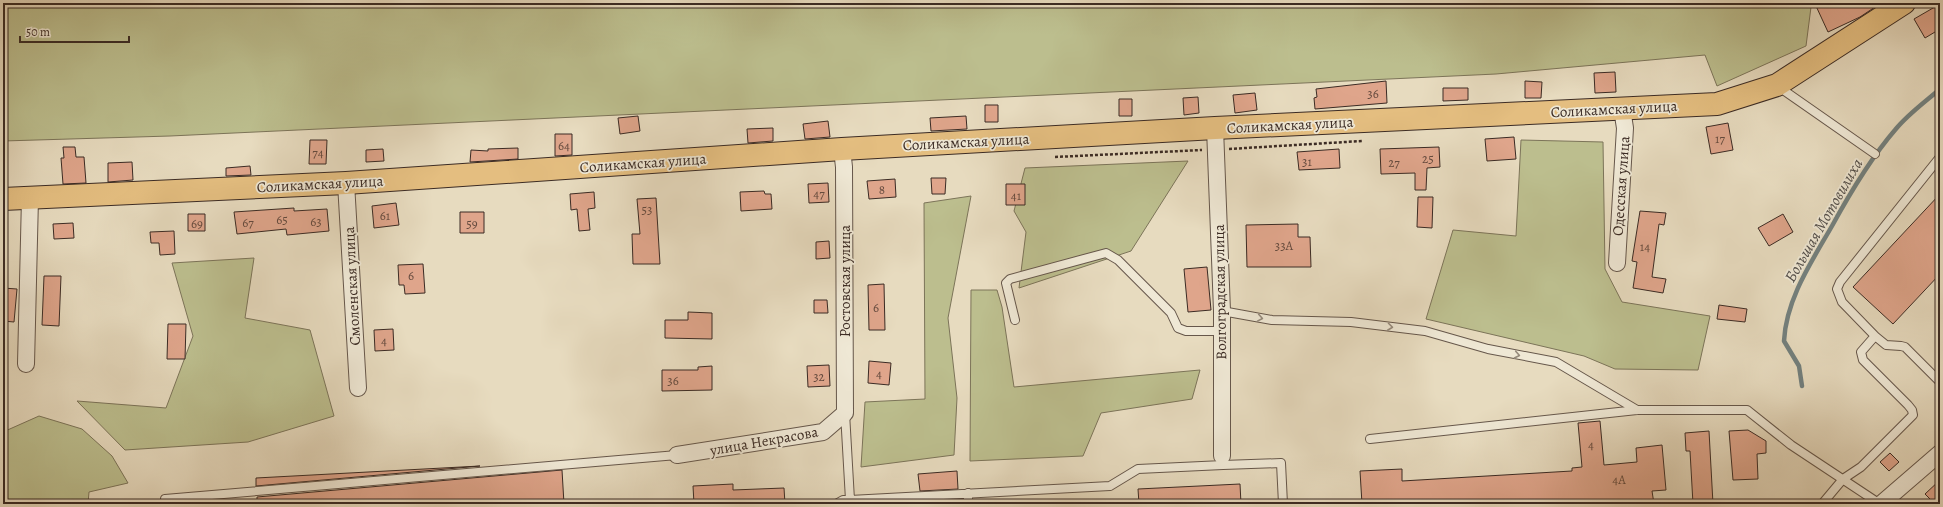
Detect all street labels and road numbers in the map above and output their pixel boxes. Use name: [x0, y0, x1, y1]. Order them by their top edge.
street label: Соликамская улица: [1550, 96, 1678, 122]
street label: Соликамская улица: [1226, 112, 1354, 138]
street label: Соликамская улица: [902, 129, 1030, 155]
street label: Одесская улица: [1608, 135, 1634, 237]
street label: Соликамская улица: [579, 149, 707, 177]
street label: Соликамская улица: [256, 171, 384, 197]
street label: Волгоградская улица: [1209, 224, 1231, 360]
street label: Ростовская улица: [835, 225, 855, 337]
street label: Смоленская улица: [339, 226, 365, 346]
street label: улица Некрасова: [707, 422, 820, 461]

